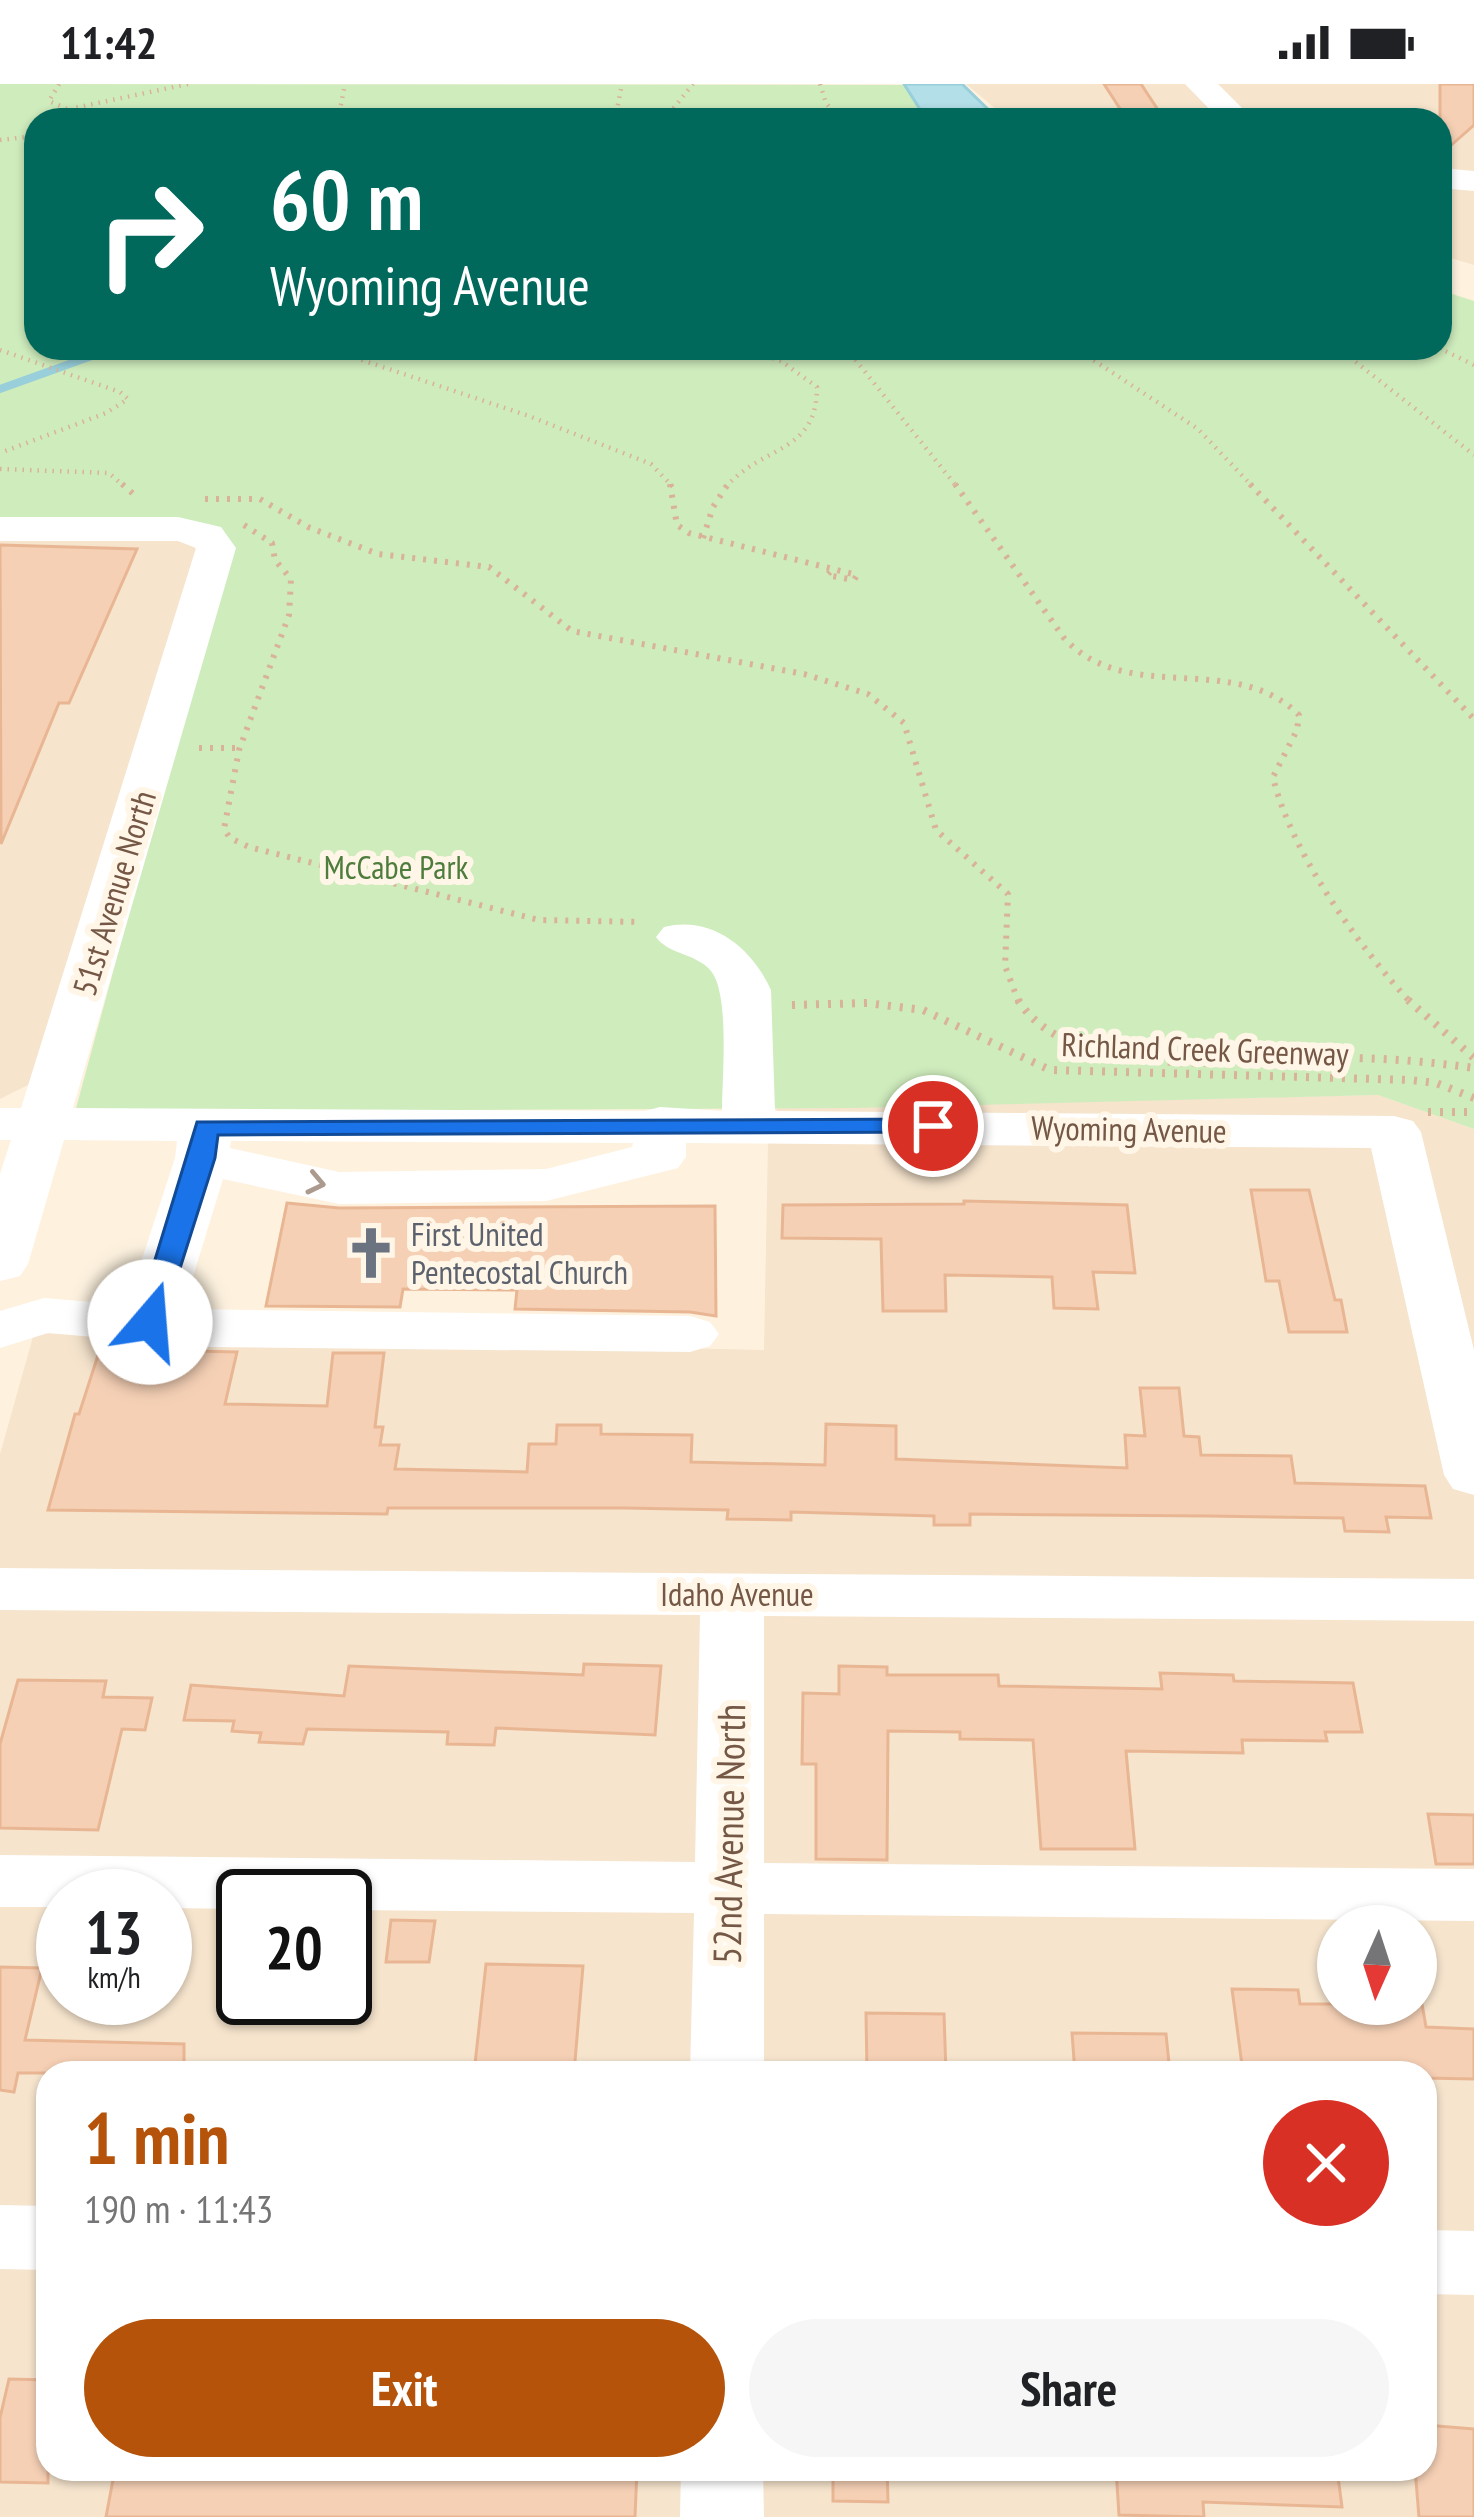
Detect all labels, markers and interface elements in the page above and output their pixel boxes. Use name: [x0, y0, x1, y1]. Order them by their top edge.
text: 11:42: [60, 13, 157, 71]
text: 60 m: [270, 144, 423, 253]
icon: right: [72, 156, 228, 312]
text: Wyoming Avenue: [270, 250, 590, 320]
street label: 51st Avenue North: [62, 785, 165, 1000]
park label: McCabe Park: [324, 845, 469, 888]
street label: Richland Creek Greenway: [1061, 1022, 1350, 1075]
pin: [882, 1075, 984, 1177]
icon: arrive: [900, 1093, 966, 1159]
street label: Wyoming Avenue: [1031, 1105, 1227, 1152]
one-way arrow: [306, 1169, 326, 1194]
place label: First United Pentecostal Church: [411, 1212, 628, 1293]
church icon: First United Pentecostal Church: [342, 1224, 400, 1282]
position arrow: [87, 1259, 213, 1385]
street label: Idaho Avenue: [660, 1572, 814, 1615]
street label: 52nd Avenue North: [701, 1703, 756, 1965]
speed limit sign: 20: [216, 1869, 372, 2025]
text: 13: [85, 1893, 143, 1971]
north arrow: [1317, 1905, 1437, 2025]
map controls: [1317, 1905, 1437, 2025]
text: km/h: [87, 1957, 141, 1996]
text: 1 min: [84, 2091, 229, 2184]
button: close: [1263, 2100, 1389, 2226]
text: 190 m · 11:43: [84, 2183, 273, 2234]
button: Exit: [84, 2319, 725, 2457]
button: Share: [749, 2319, 1389, 2457]

